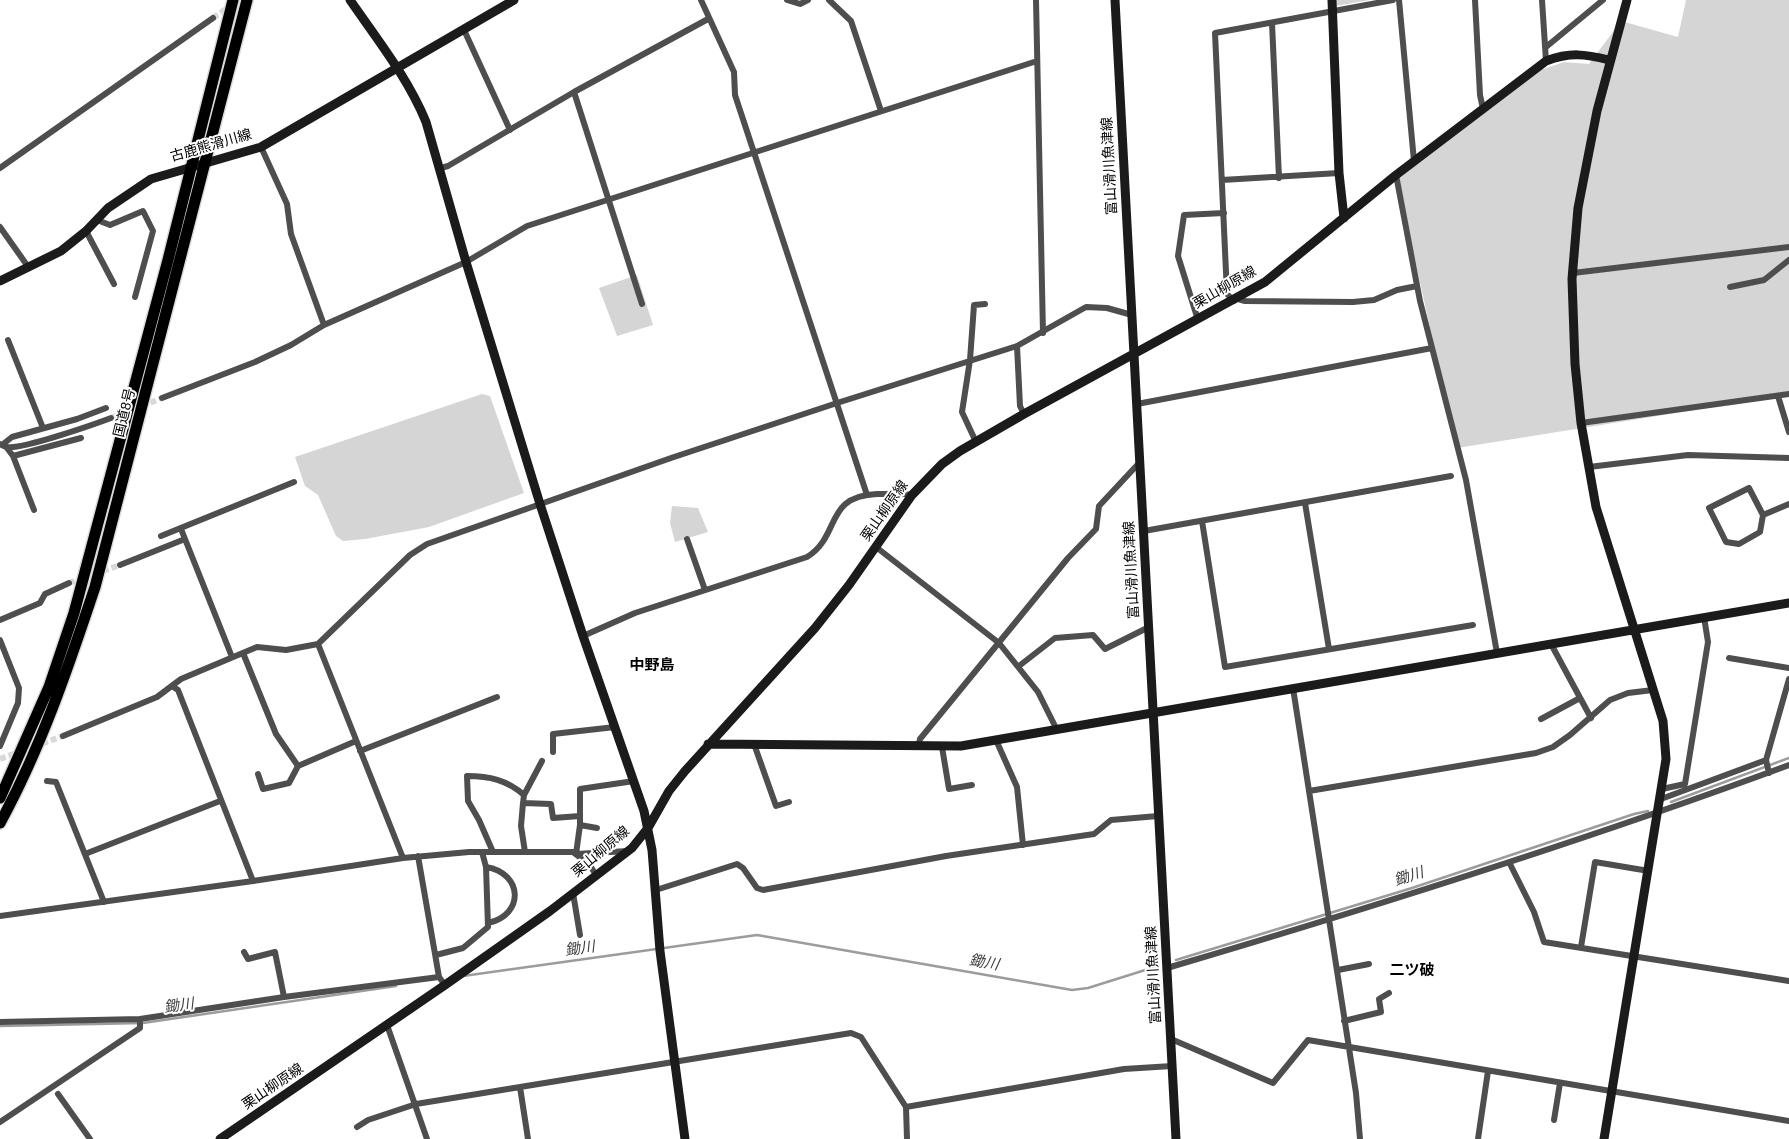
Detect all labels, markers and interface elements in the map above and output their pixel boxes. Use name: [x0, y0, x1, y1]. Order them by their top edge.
street label: 富山滑川魚津線: [1099, 117, 1121, 215]
street label: 古鹿熊滑川線: [168, 126, 254, 166]
street label: 栗山柳原線: [1190, 263, 1260, 313]
street label: 国道8号: [111, 387, 139, 439]
street label: 栗山柳原線: [858, 478, 912, 544]
street label: 富山滑川魚津線: [1121, 521, 1143, 619]
district label: 中野島: [630, 657, 674, 675]
street label: 栗山柳原線: [569, 823, 633, 881]
water label: 鋤川: [1392, 864, 1426, 890]
street label: 富山滑川魚津線: [1143, 926, 1165, 1024]
water label: 鋤川: [564, 938, 596, 960]
water label: 鋤川: [968, 952, 1000, 974]
district label: 二ツ破: [1390, 962, 1434, 980]
water label: 鋤川: [163, 995, 195, 1017]
street label: 栗山柳原線: [239, 1060, 307, 1114]

